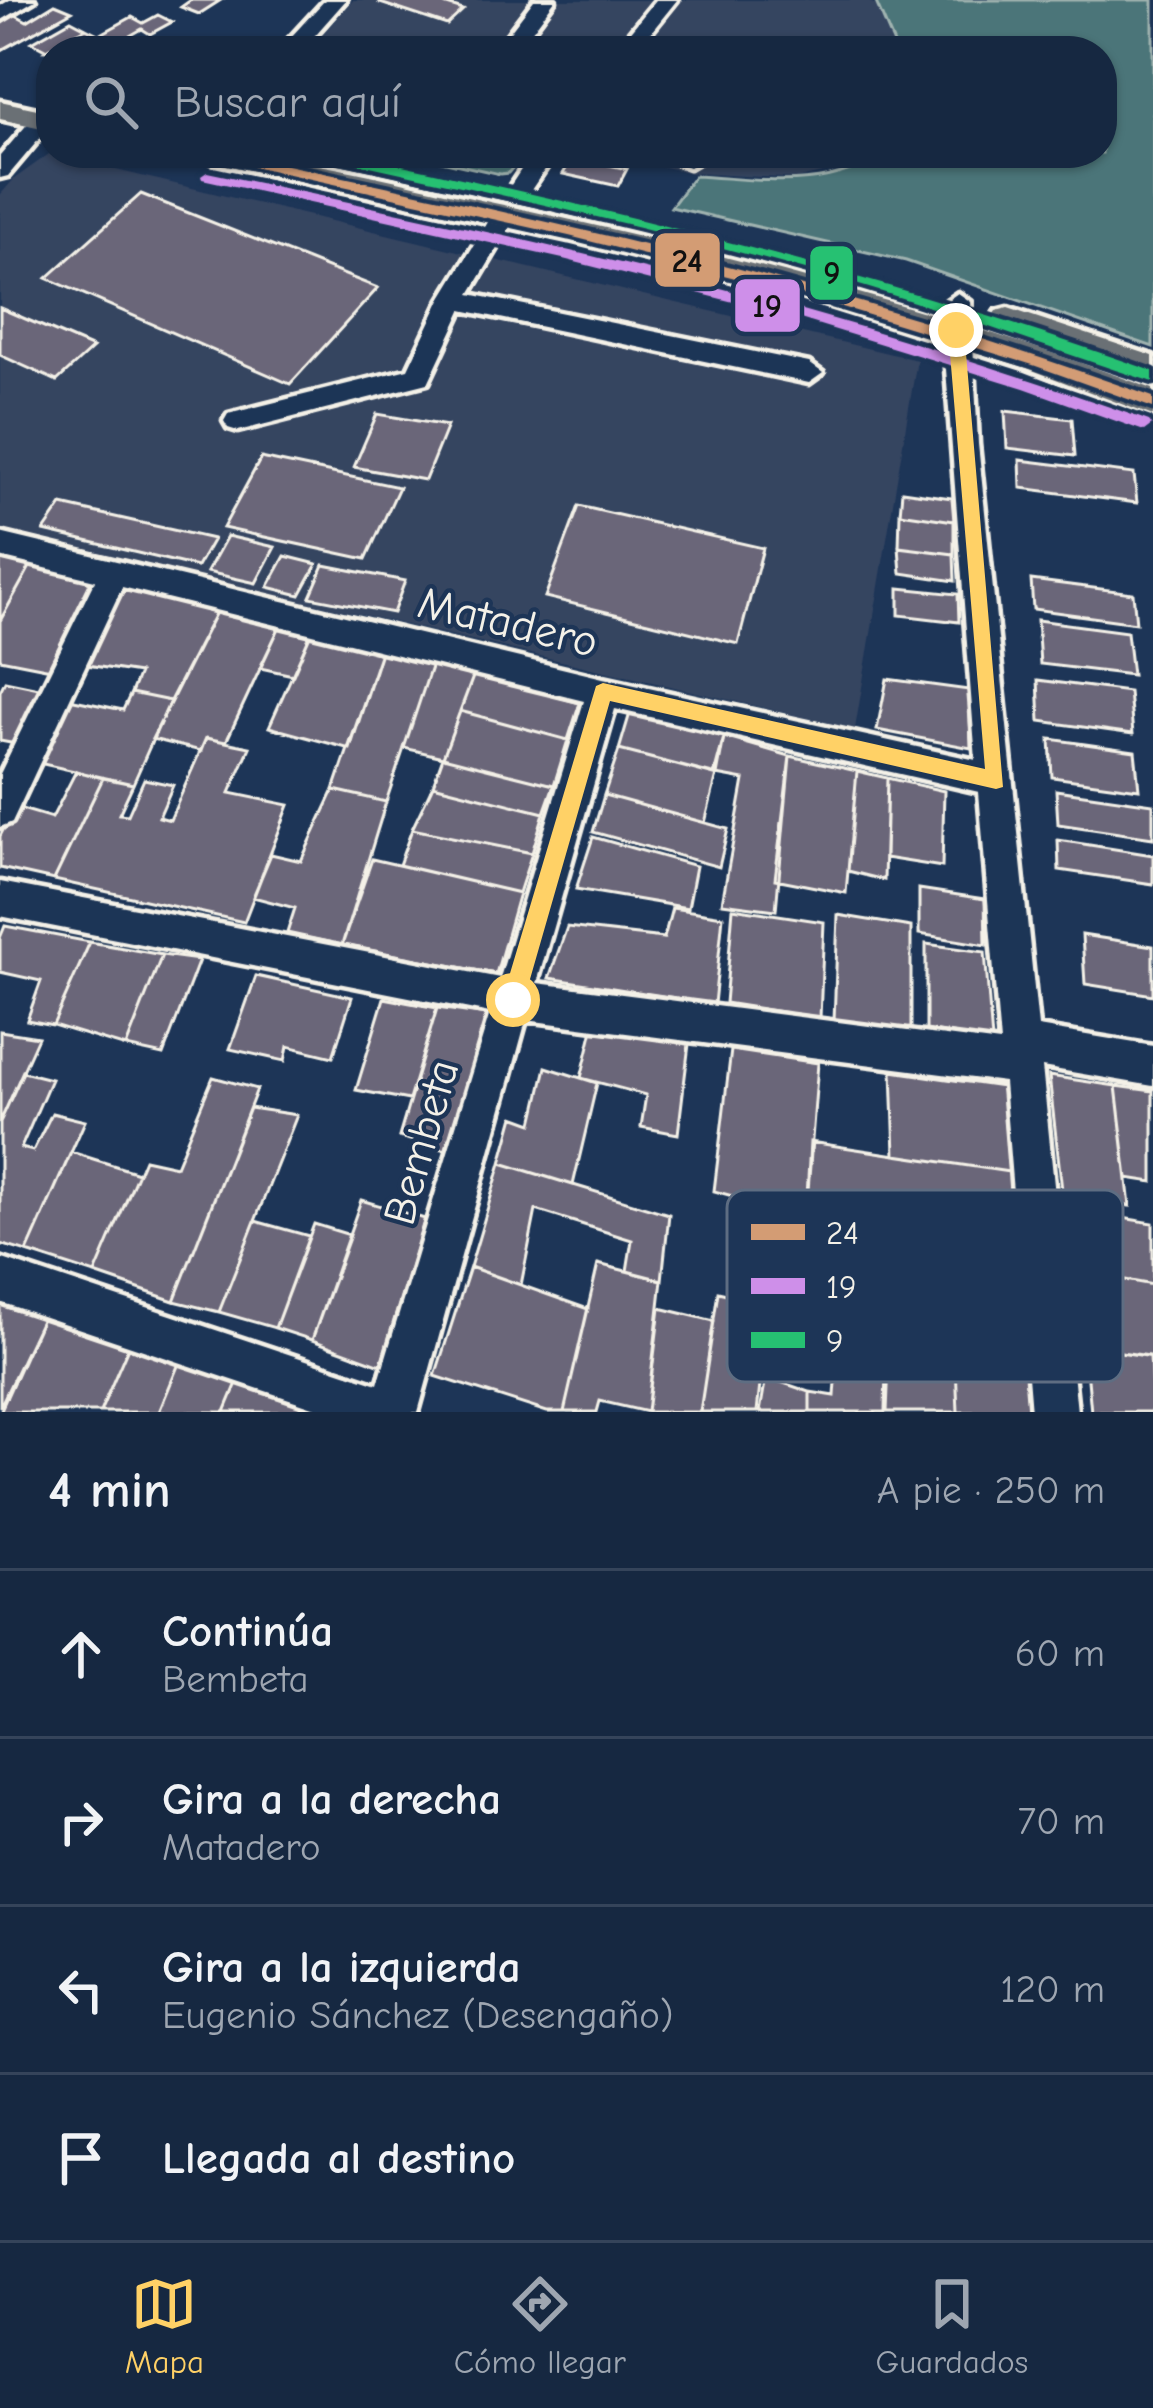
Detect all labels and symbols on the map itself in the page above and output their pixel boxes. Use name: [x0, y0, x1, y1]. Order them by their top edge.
line badge: 24: [653, 231, 722, 289]
text: 24: [672, 242, 702, 280]
line badge: 9: [808, 244, 855, 302]
text: 9: [823, 254, 841, 292]
line badge: 19: [733, 277, 802, 334]
text: 19: [752, 287, 782, 325]
route end: [929, 303, 983, 357]
street label: Matadero: [413, 576, 603, 668]
route start: [486, 973, 540, 1027]
street label: Bembeta: [373, 1054, 469, 1230]
legend: [727, 1190, 1123, 1382]
text: 24: [826, 1214, 859, 1252]
text: 19: [826, 1268, 857, 1306]
text: 9: [826, 1322, 844, 1360]

